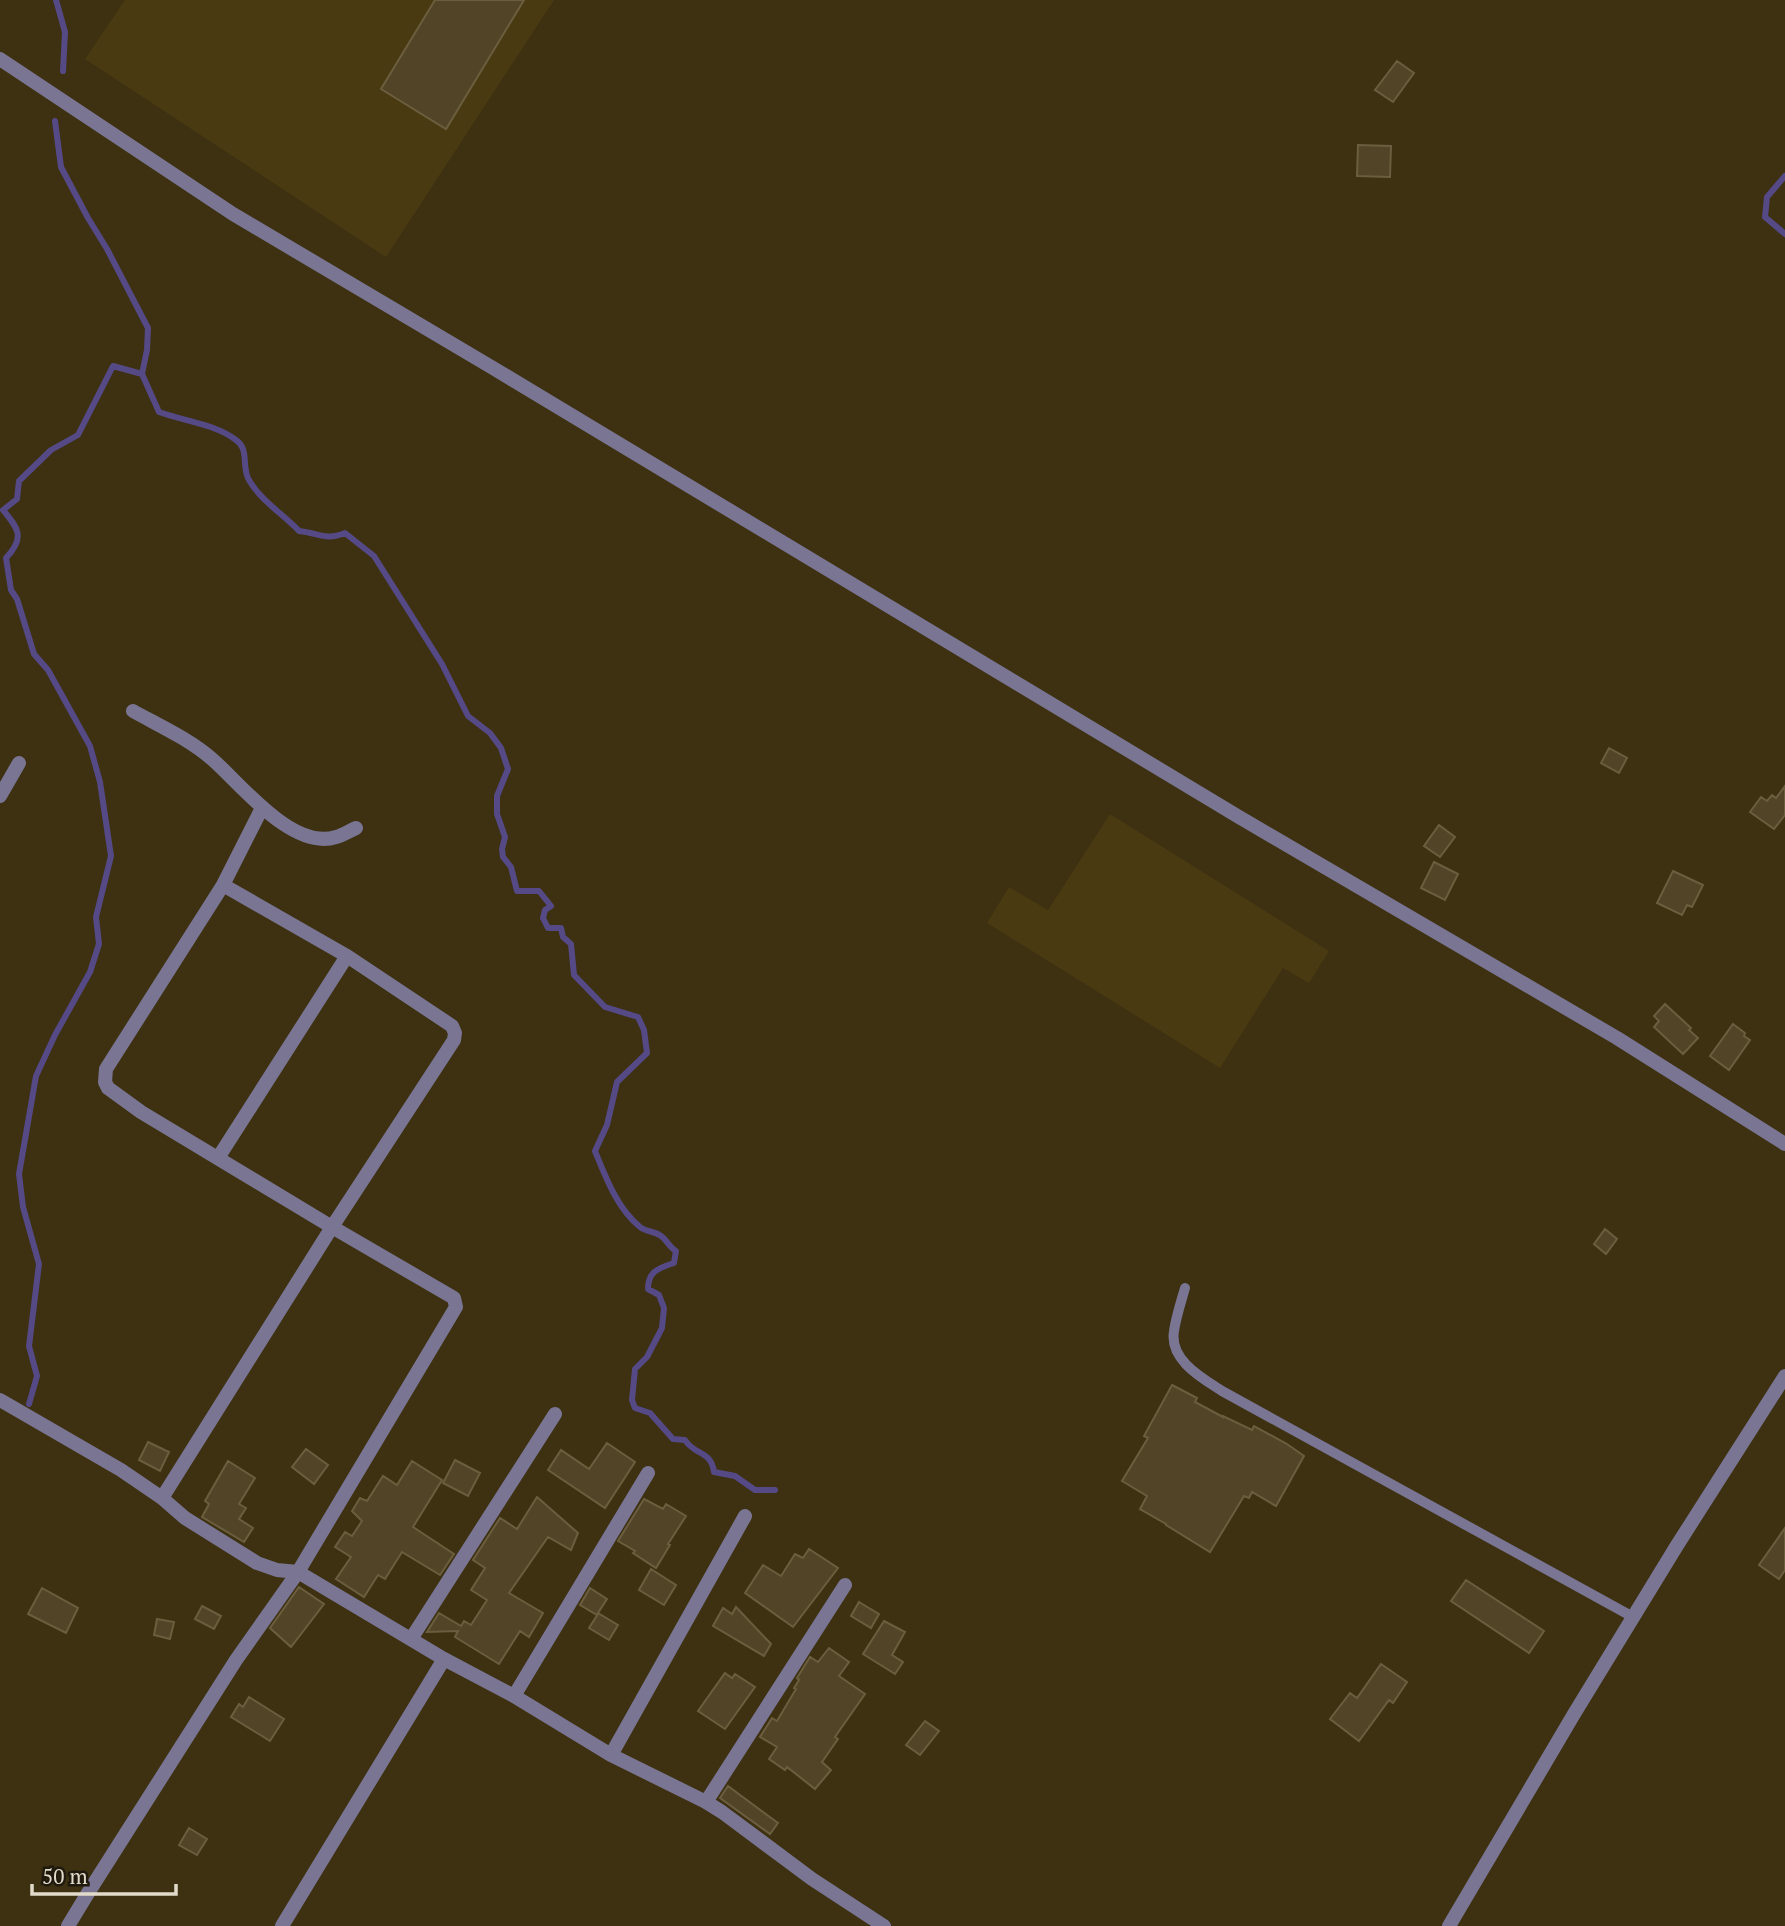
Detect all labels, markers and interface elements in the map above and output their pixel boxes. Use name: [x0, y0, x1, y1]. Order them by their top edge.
scale bar: [32, 1853, 175, 1897]
text: 50 m: [42, 1862, 88, 1890]

